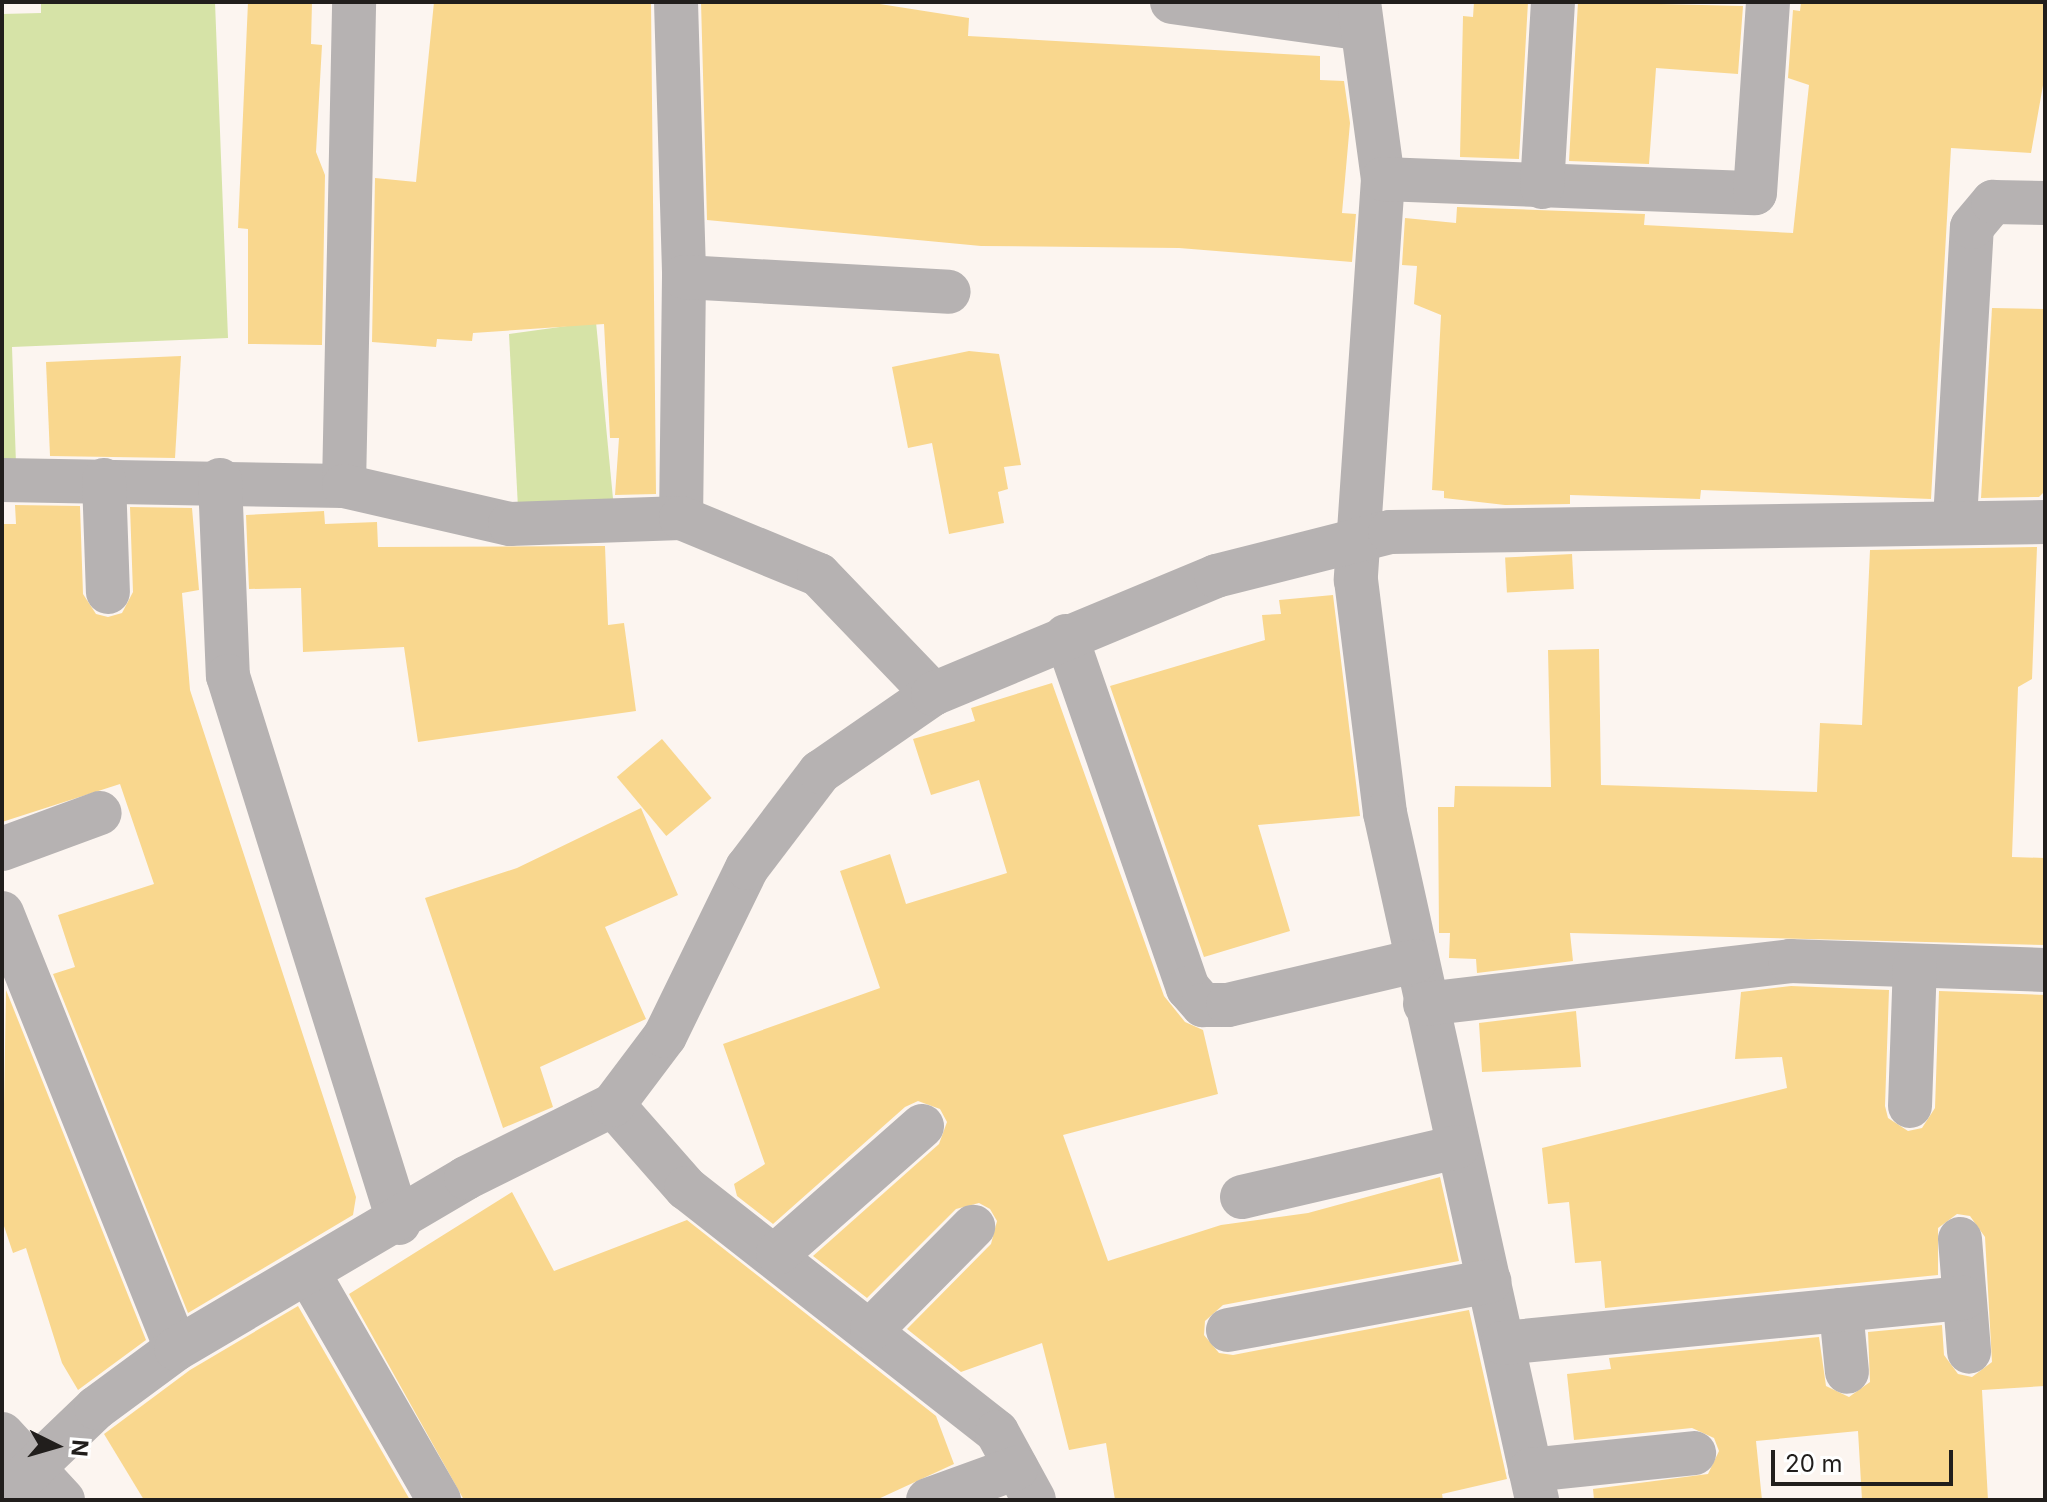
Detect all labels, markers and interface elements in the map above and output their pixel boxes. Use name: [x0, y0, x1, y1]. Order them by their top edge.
north arrow: [16, 1406, 96, 1486]
scale bar: [1775, 1434, 1957, 1484]
text: N: [66, 1439, 94, 1458]
text: 20 m: [1785, 1449, 1843, 1478]

